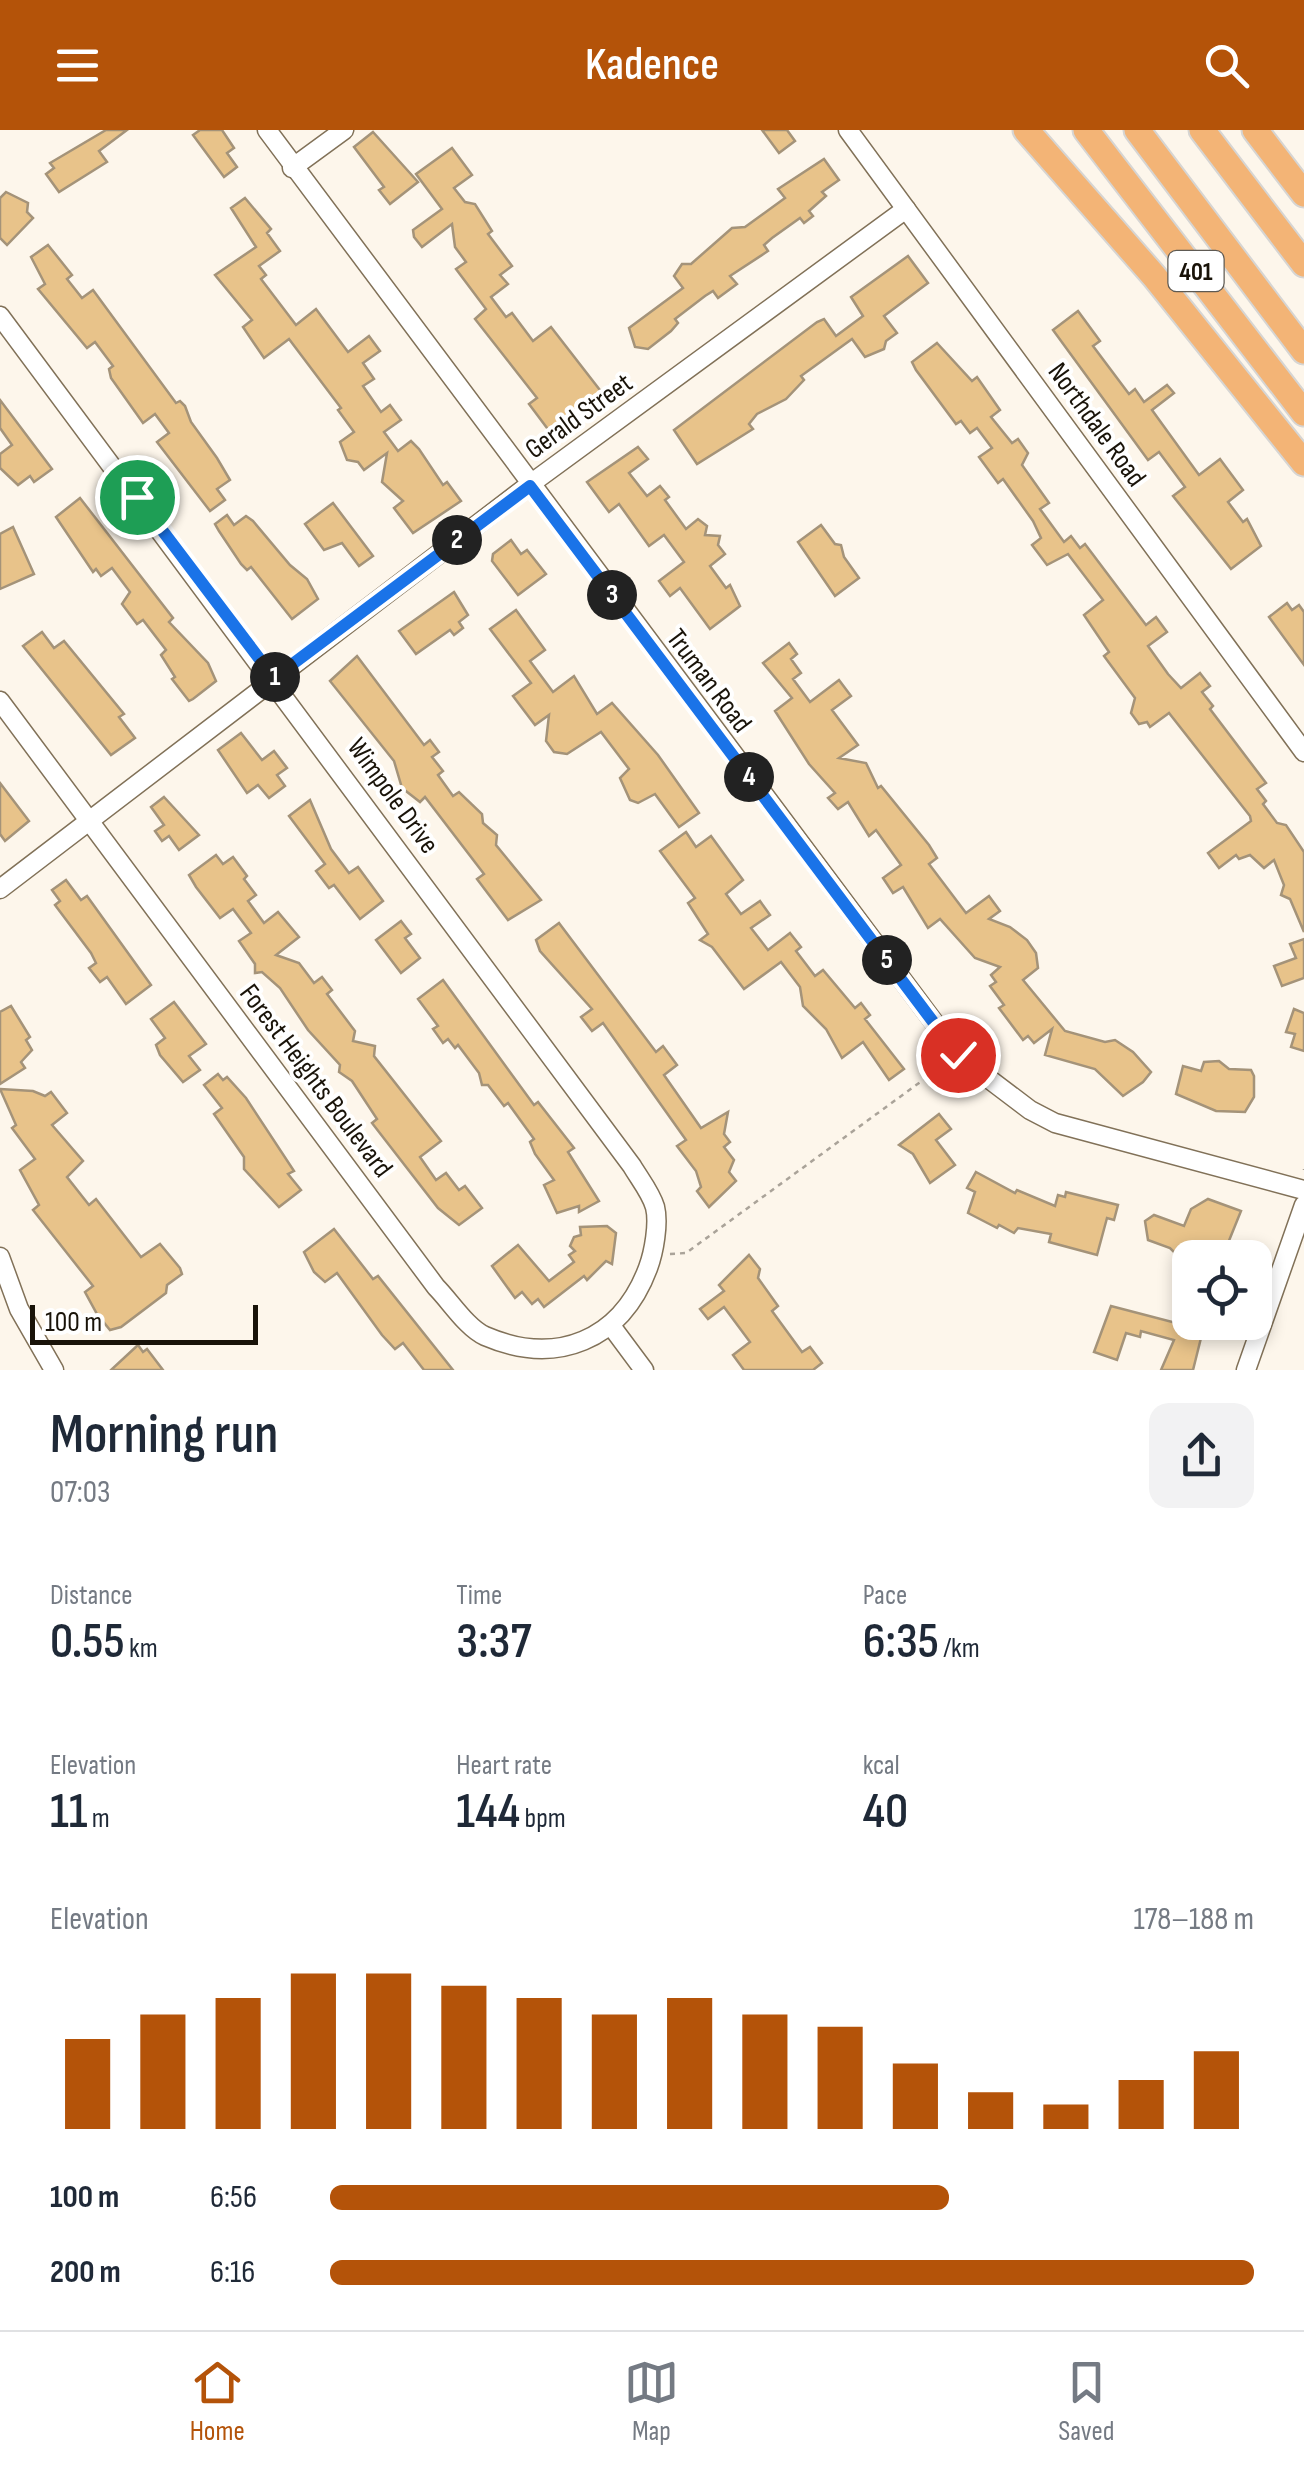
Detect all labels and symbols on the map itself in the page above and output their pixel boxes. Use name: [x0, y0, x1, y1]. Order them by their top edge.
road number: 401: [1168, 251, 1224, 291]
street label: Northdale Road: [1041, 357, 1153, 493]
street label: Gerald Street: [519, 366, 639, 466]
pin: [95, 455, 180, 540]
pin: 2: [432, 515, 482, 565]
pin: 3: [587, 570, 637, 620]
street label: Truman Road: [659, 623, 758, 739]
pin: 1: [250, 652, 300, 702]
street label: Wimpole Drive: [340, 732, 446, 860]
pin: 4: [724, 752, 774, 802]
pin: 5: [862, 935, 912, 985]
street label: Forest Heights Boulevard: [232, 978, 399, 1184]
pin: [916, 1013, 1001, 1098]
scale bar: [30, 1300, 258, 1344]

